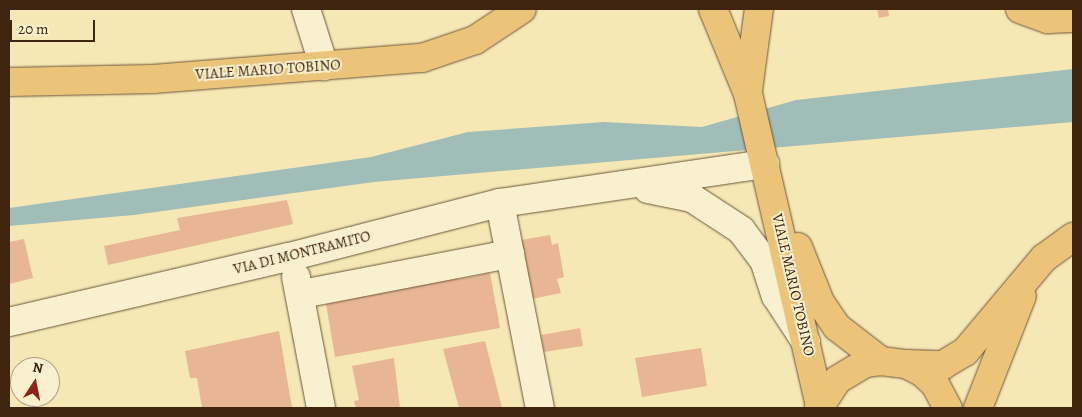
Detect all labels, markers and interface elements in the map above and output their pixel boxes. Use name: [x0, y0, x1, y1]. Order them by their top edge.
scale bar: [12, 10, 98, 42]
text: 20 m: [18, 19, 49, 39]
street label: VIALE MARIO TOBINO: [195, 56, 341, 84]
street label: VIALE MARIO TOBINO: [768, 212, 818, 358]
street label: VIA DI MONTRAMITO: [232, 227, 372, 279]
north arrow: [10, 357, 60, 407]
text: N: [31, 357, 45, 378]

